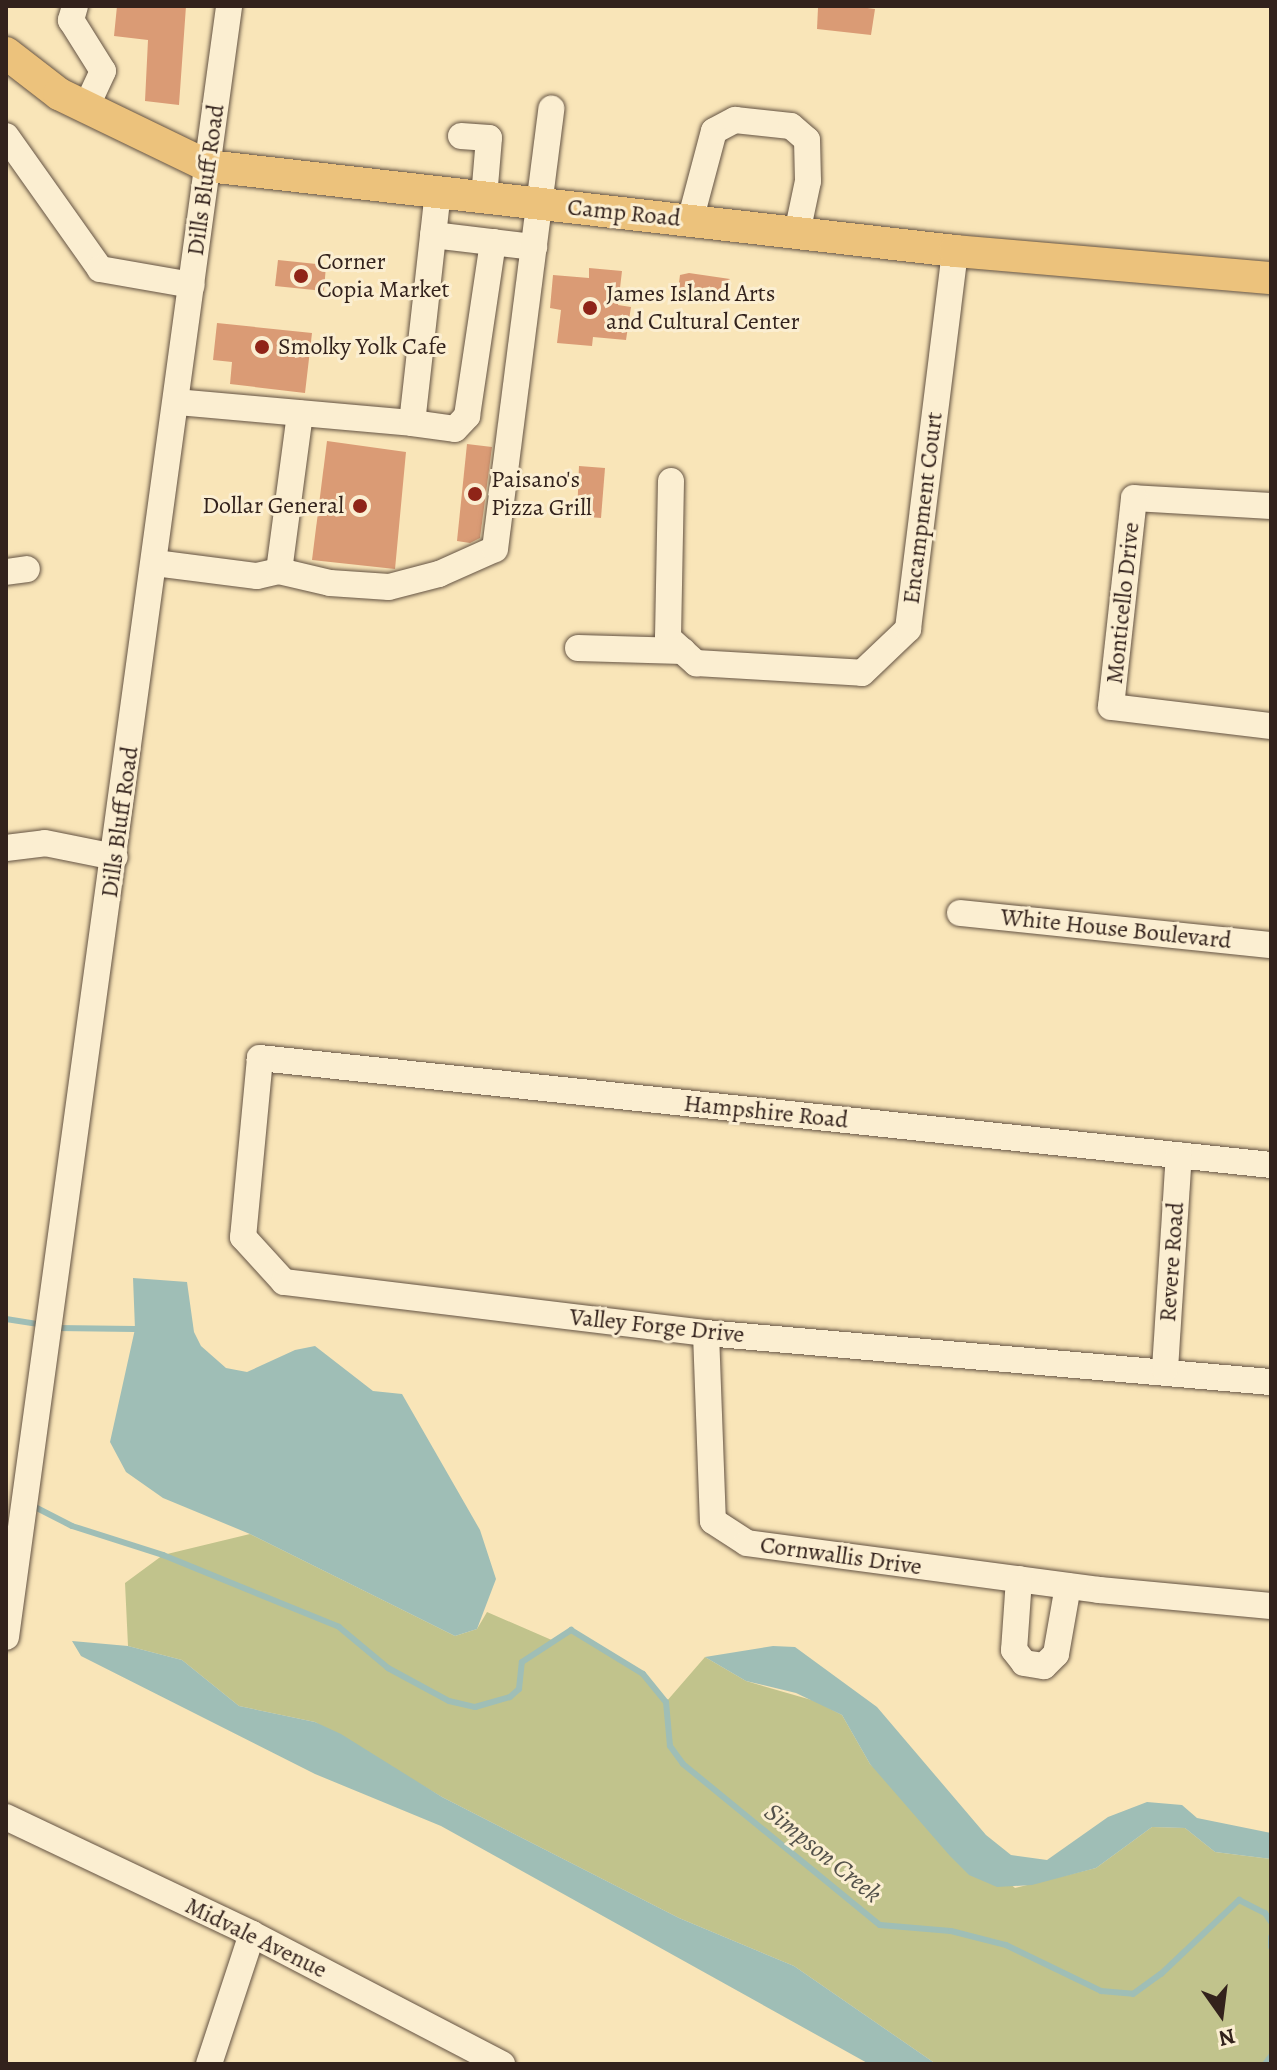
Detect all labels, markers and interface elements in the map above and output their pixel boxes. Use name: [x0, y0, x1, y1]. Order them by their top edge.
street label: Dills Bluff Road: [181, 102, 231, 258]
street label: Camp Road: [566, 193, 682, 233]
place label: Corner Copia Market: [317, 248, 449, 304]
marker: Corner Copia Market: [292, 267, 310, 285]
place label: James Island Arts and Cultural Center: [606, 280, 800, 336]
marker: James Island Arts and Cultural Center: [581, 299, 599, 317]
place label: Smolky Yolk Cafe: [278, 333, 447, 361]
marker: Smolky Yolk Cafe: [253, 338, 271, 356]
street label: Encampment Court: [897, 410, 949, 606]
place label: Paisano's Pizza Grill: [491, 466, 592, 522]
marker: Paisano's Pizza Grill: [466, 485, 484, 503]
place label: Dollar General: [202, 492, 344, 520]
marker: Dollar General: [351, 497, 369, 515]
street label: Monticello Drive: [1100, 521, 1146, 685]
street label: Dills Bluff Road: [95, 744, 145, 900]
street label: White House Boulevard: [999, 903, 1233, 955]
street label: Hampshire Road: [682, 1089, 850, 1135]
street label: Revere Road: [1153, 1201, 1191, 1323]
street label: Valley Forge Drive: [568, 1303, 746, 1349]
street label: Cornwallis Drive: [758, 1530, 924, 1582]
water label: Simpson Creek: [758, 1796, 888, 1910]
street label: Midvale Avenue: [180, 1891, 332, 1985]
north arrow: [1181, 1974, 1261, 2054]
text: N: [1215, 2021, 1238, 2054]

